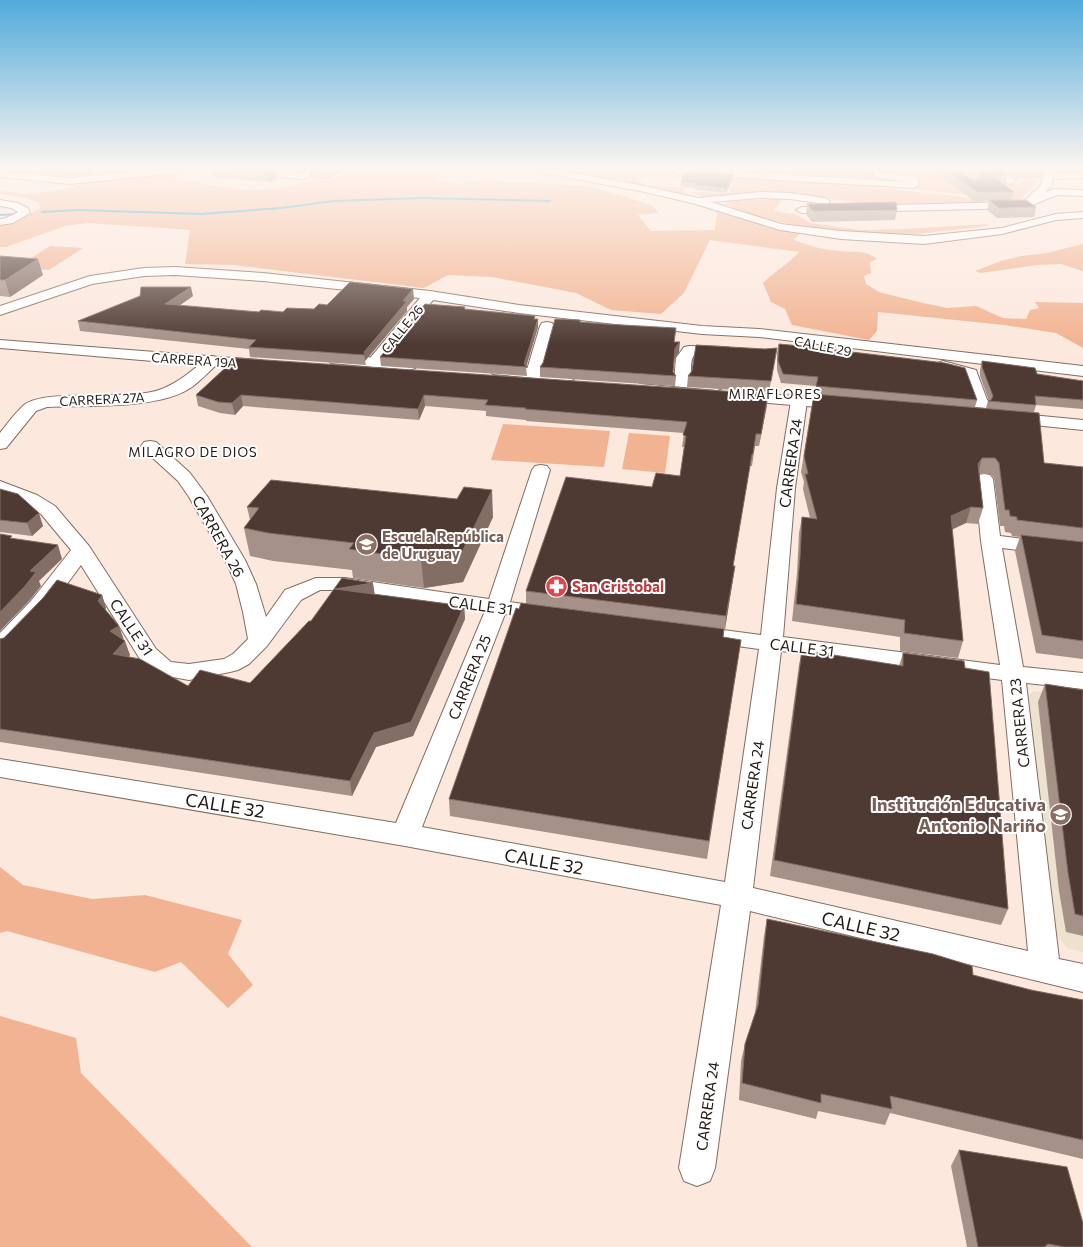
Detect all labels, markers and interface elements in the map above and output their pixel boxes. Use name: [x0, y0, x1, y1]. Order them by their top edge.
street label: CALLE 26: [378, 301, 427, 357]
street label: CALLE 29: [793, 333, 853, 359]
street label: CARRERA 19A: [151, 349, 237, 371]
district label: MIRAFLORES: [728, 386, 822, 402]
street label: CARRERA 27A: [59, 389, 145, 409]
street label: CARRERA 24: [775, 417, 805, 509]
district label: MILAGRO DE DIOS: [128, 444, 258, 460]
street label: CARRERA 26: [189, 492, 249, 580]
place label: Escuela República de Uruguay: [382, 527, 504, 562]
school or university icon: Escuela República de Uruguay: [353, 532, 379, 558]
pharmacy icon: San Cristobal: [543, 573, 569, 599]
place label: San Cristobal: [572, 577, 664, 595]
street label: CALLE 31: [448, 592, 514, 618]
street label: CALLE 31: [106, 595, 158, 659]
street label: CARRERA 25: [444, 632, 494, 722]
street label: CALLE 31: [769, 634, 835, 660]
street label: CARRERA 23: [1005, 677, 1033, 769]
street label: CARRERA 24: [737, 739, 767, 831]
street label: CALLE 32: [184, 788, 266, 822]
place label: Institución Educativa Antonio Nariño: [871, 793, 1046, 836]
school or university icon: Institución Educativa Antonio Nariño: [1048, 801, 1074, 827]
street label: CALLE 32: [503, 843, 585, 879]
street label: CALLE 32: [820, 906, 902, 946]
street label: CARRERA 24: [692, 1060, 722, 1152]

